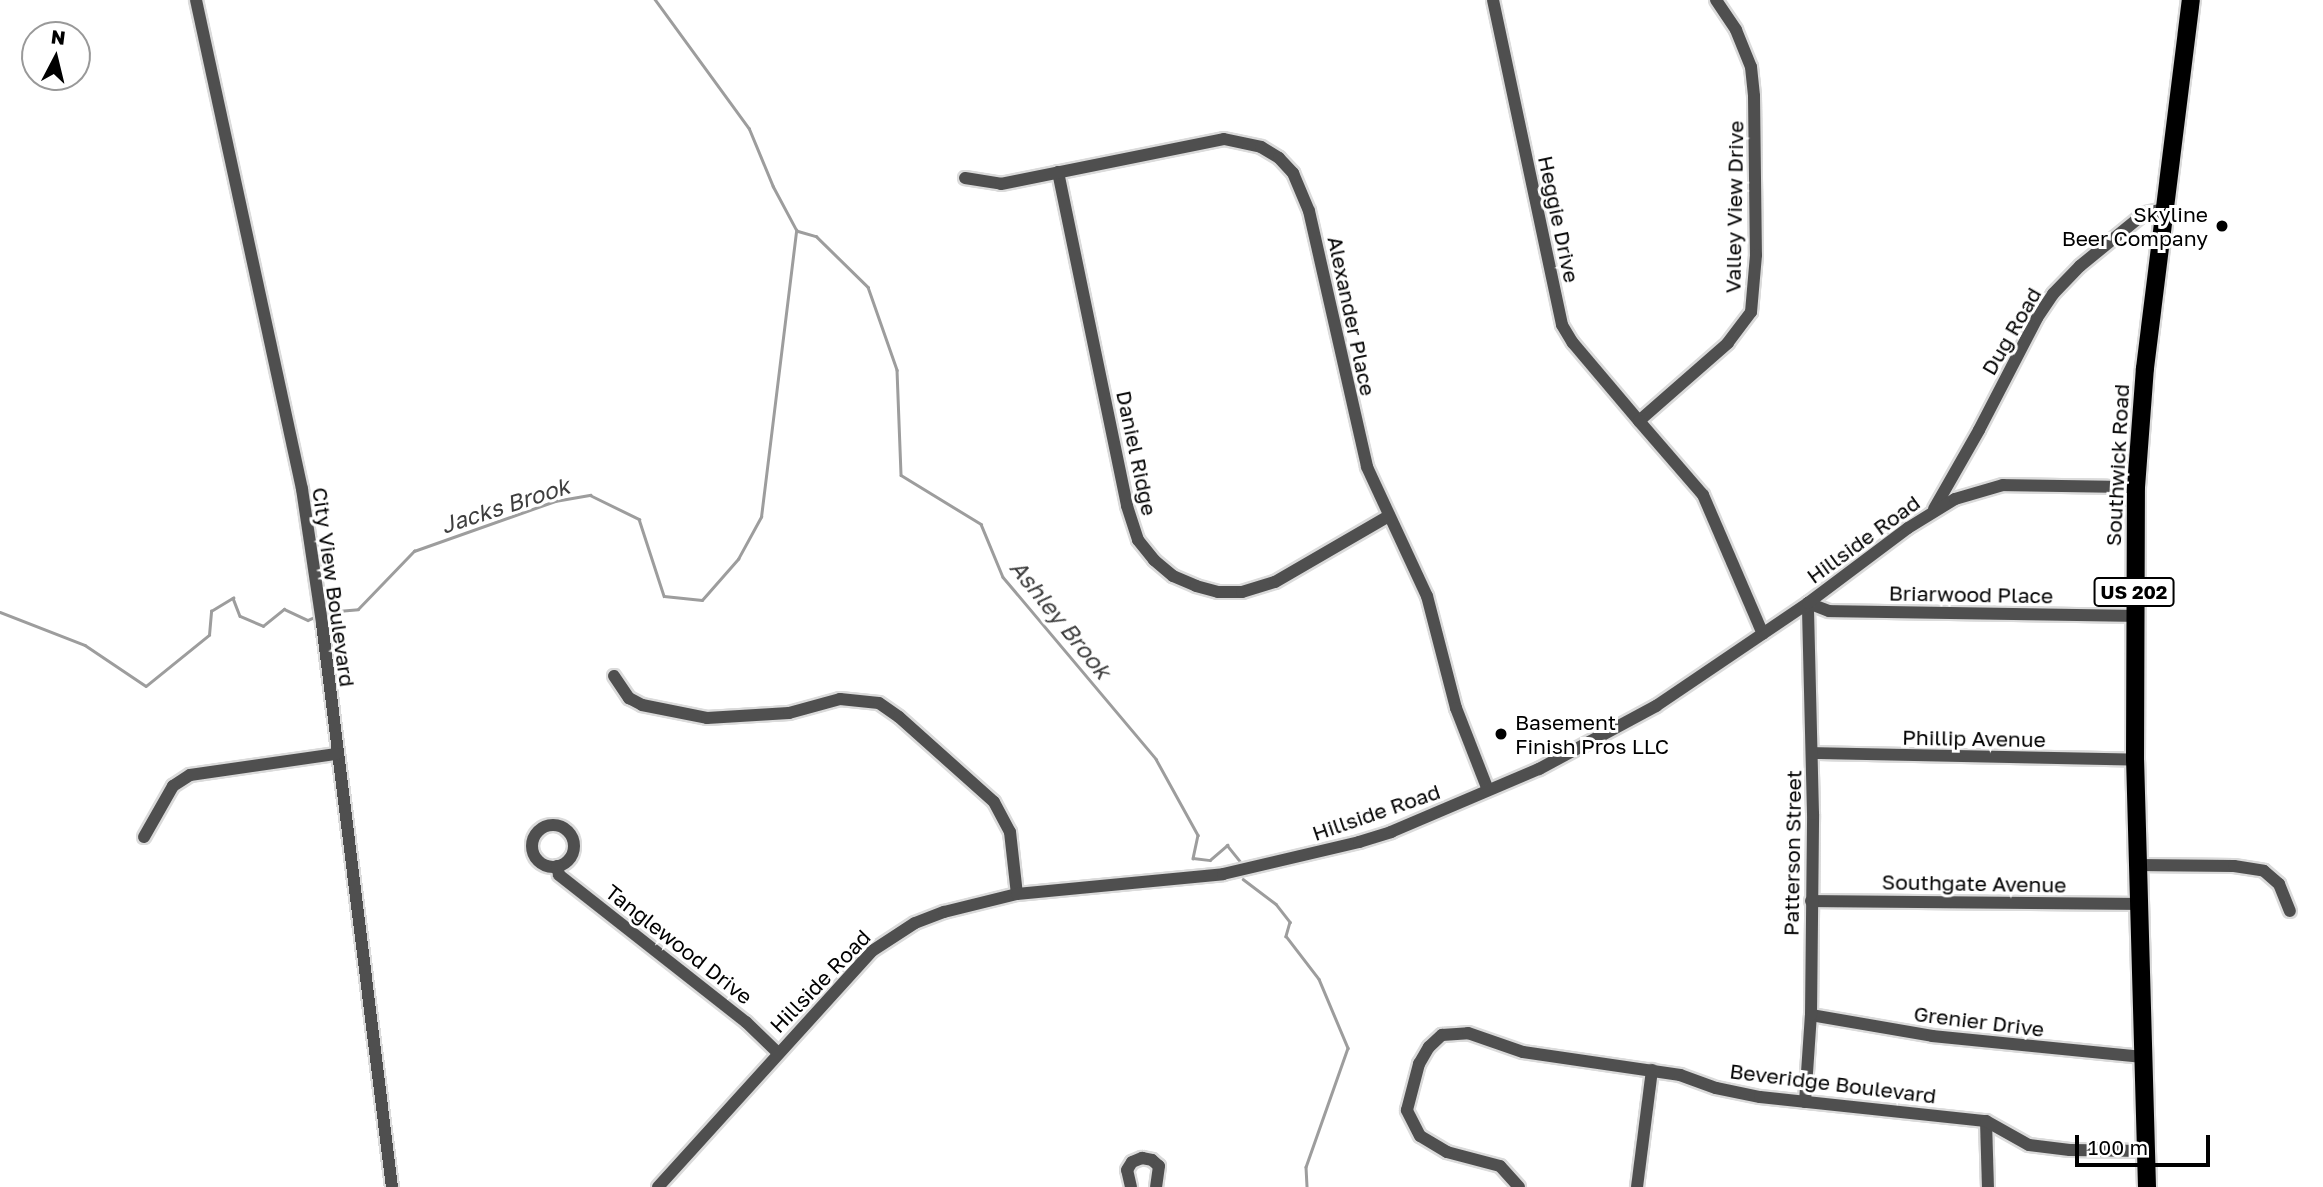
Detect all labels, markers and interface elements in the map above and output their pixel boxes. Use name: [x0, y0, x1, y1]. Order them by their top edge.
north arrow: [21, 21, 91, 91]
text: N: [50, 24, 67, 49]
street label: Valley View Drive: [1720, 120, 1748, 294]
street label: Heggie Drive: [1533, 153, 1585, 285]
place label: Skyline Beer Company: [2062, 201, 2208, 251]
marker: Skyline Beer Company: [2214, 218, 2230, 234]
street label: Alexander Place: [1323, 234, 1381, 398]
street label: Dug Road: [1976, 283, 2046, 379]
street label: Southwick Road: [2100, 383, 2134, 547]
street label: Daniel Ridge: [1111, 388, 1163, 518]
water label: Jacks Brook: [437, 471, 573, 539]
street label: City View Boulevard: [308, 486, 360, 688]
street label: Hillside Road: [1802, 490, 1924, 588]
water label: Ashley Brook: [1005, 554, 1117, 684]
road number: US 202: [2092, 576, 2176, 608]
street label: Briarwood Place: [1889, 580, 2053, 608]
place label: Basement Finish Pros LLC: [1515, 709, 1669, 759]
street label: Phillip Avenue: [1902, 724, 2046, 752]
marker: Basement Finish Pros LLC: [1493, 726, 1509, 742]
street label: Patterson Street: [1778, 770, 1806, 936]
street label: Hillside Road: [1309, 778, 1443, 846]
street label: Southgate Avenue: [1881, 869, 2067, 897]
street label: Tanglewood Drive: [601, 879, 757, 1009]
street label: Hillside Road: [765, 924, 875, 1038]
street label: Grenier Drive: [1912, 1001, 2046, 1041]
street label: Beveridge Boulevard: [1728, 1058, 1938, 1108]
scale bar: [2078, 1120, 2213, 1164]
text: 100 m: [2088, 1134, 2148, 1160]

